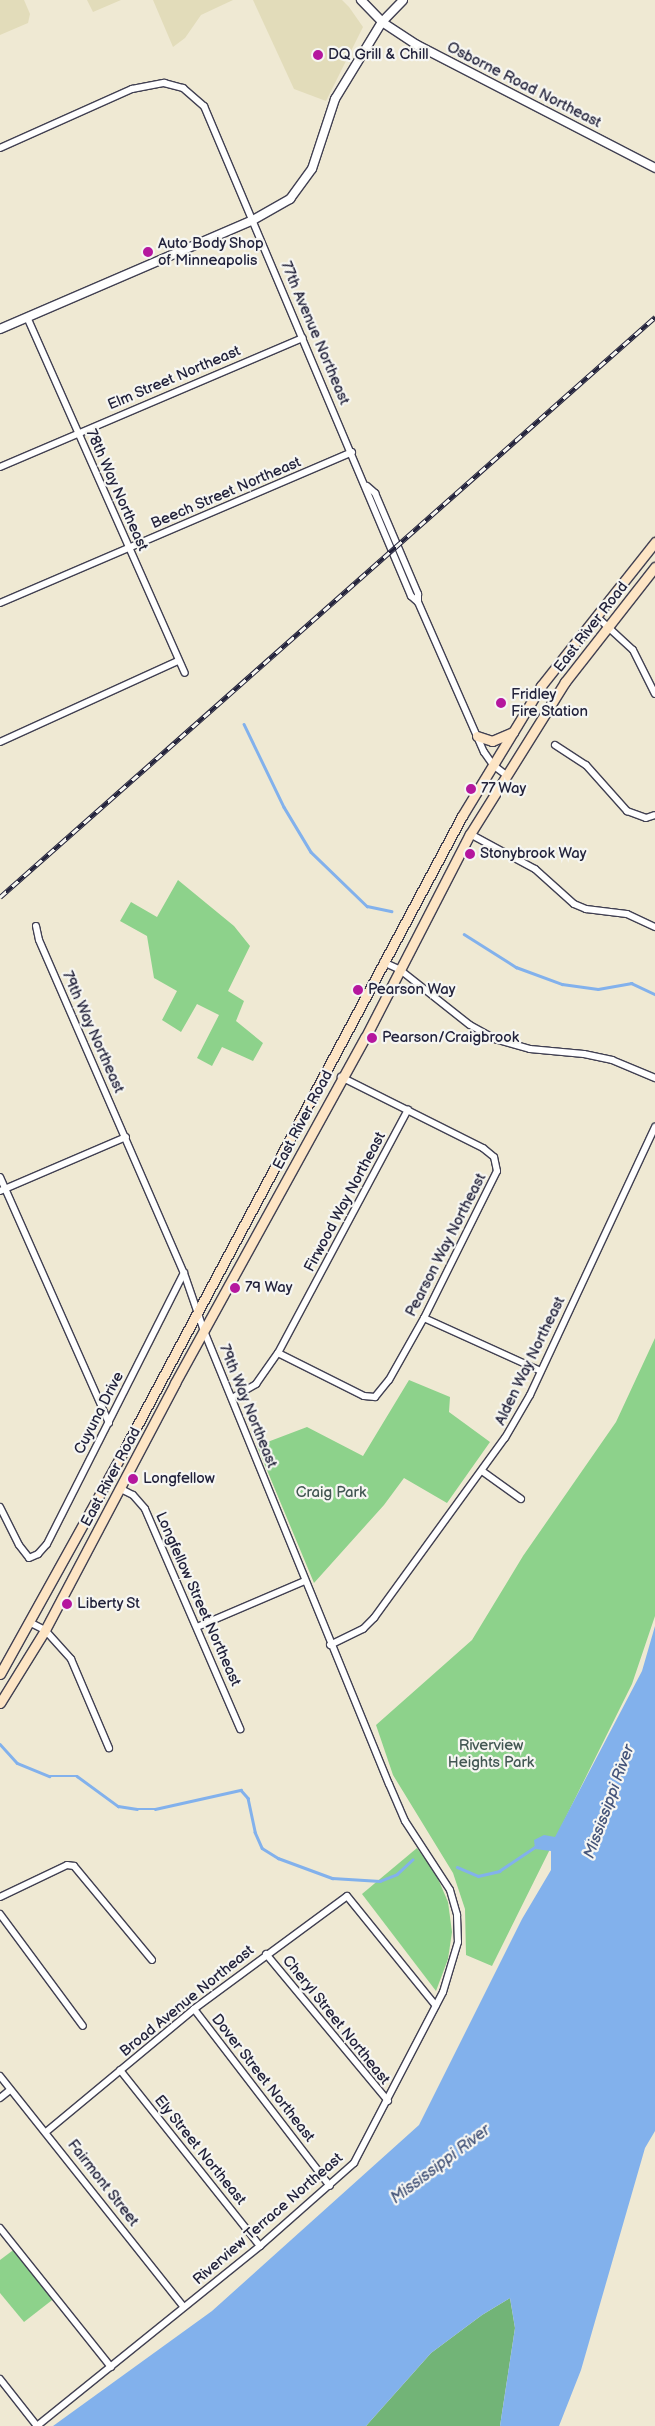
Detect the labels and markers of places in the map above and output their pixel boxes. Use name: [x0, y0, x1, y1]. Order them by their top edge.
place label: DQ Grill & Chill: [328, 46, 429, 64]
marker: DQ Grill & Chill: [312, 49, 324, 61]
place label: Auto Body Shop of Minneapolis: [158, 234, 265, 269]
marker: Auto Body Shop of Minneapolis: [142, 246, 154, 258]
place label: Fridley Fire Station: [511, 685, 588, 720]
marker: Fridley Fire Station: [495, 697, 507, 709]
place label: 77 Way: [481, 780, 528, 798]
marker: 77 Way: [465, 783, 477, 795]
place label: Stonybrook Way: [480, 845, 587, 863]
marker: Stonybrook Way: [464, 848, 476, 860]
place label: Pearson Way: [368, 981, 456, 999]
marker: Pearson Way: [352, 984, 364, 996]
place label: Pearson/Craigbrook: [382, 1029, 519, 1047]
marker: Pearson/Craigbrook: [366, 1032, 378, 1044]
place label: 79 Way: [245, 1279, 293, 1297]
marker: 79 Way: [229, 1282, 241, 1294]
place label: Longfellow: [143, 1470, 215, 1488]
marker: Longfellow: [127, 1473, 139, 1485]
place label: Liberty St: [77, 1595, 141, 1613]
marker: Liberty St: [61, 1598, 73, 1610]

